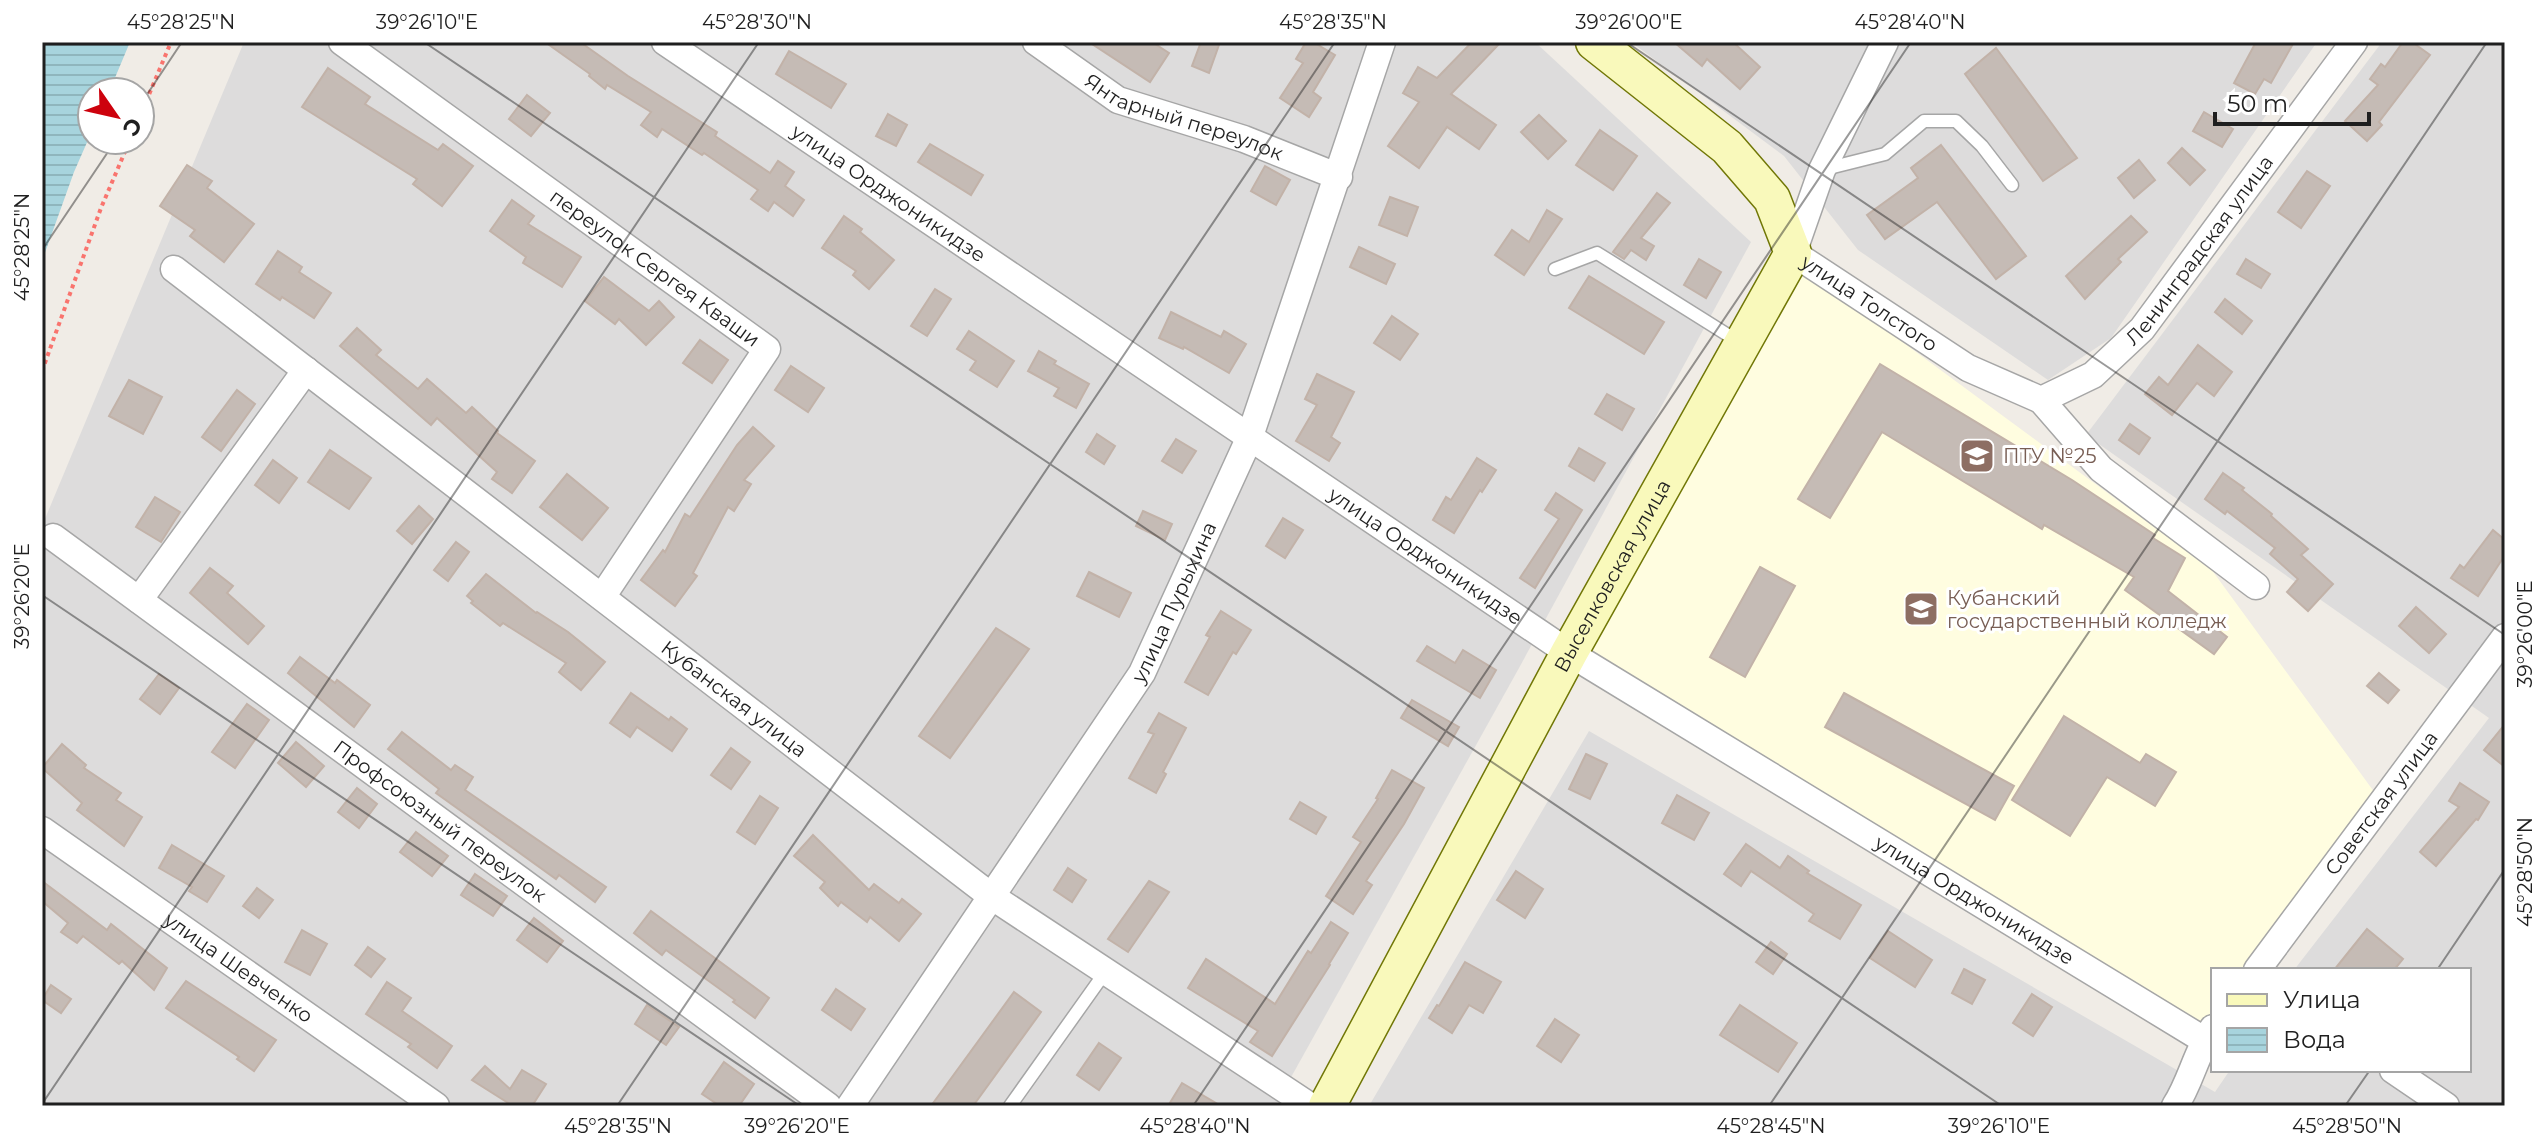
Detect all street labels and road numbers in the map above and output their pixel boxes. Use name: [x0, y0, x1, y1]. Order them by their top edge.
street label: Янтарный переулок: [1080, 68, 1287, 166]
street label: улица Орджоникидзе: [786, 119, 990, 267]
street label: Ленинградская улица: [2121, 151, 2278, 350]
street label: переулок Сергея Кваши: [545, 184, 765, 352]
street label: улица Толстого: [1796, 249, 1942, 357]
street label: Выселковская улица: [1549, 475, 1676, 676]
street label: улица Орджоникидзе: [1323, 481, 1527, 630]
street label: улица Пурыхина: [1126, 518, 1221, 688]
street label: Кубанская улица: [657, 635, 812, 762]
street label: Советская улица: [2320, 726, 2443, 880]
street label: Профсоюзный переулок: [329, 735, 551, 907]
street label: улица Орджоникидзе: [1870, 830, 2079, 970]
street label: улица Шевченко: [159, 907, 318, 1028]

